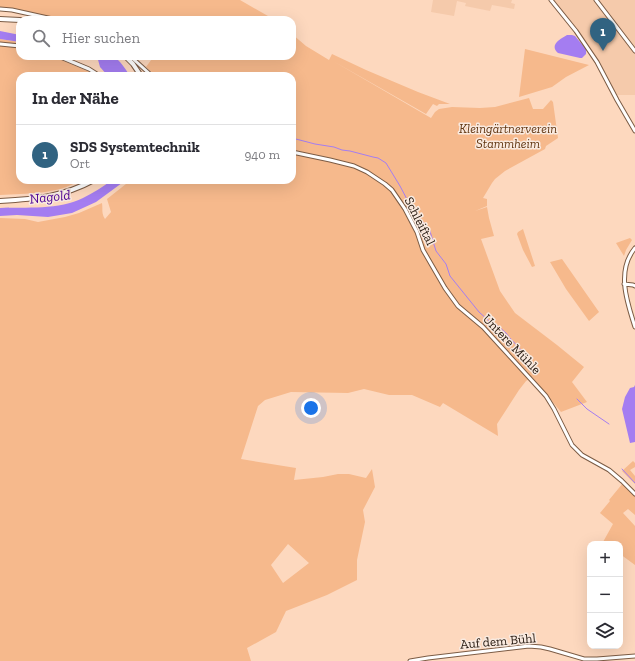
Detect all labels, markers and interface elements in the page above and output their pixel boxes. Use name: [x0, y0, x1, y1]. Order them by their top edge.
search box: [16, 16, 296, 60]
pin: 1: [590, 18, 616, 51]
icon: search: [30, 27, 52, 49]
text: Hier suchen: [62, 29, 140, 47]
text: In der Nähe: [32, 88, 119, 108]
park label: Kleingärtnerverein Stammheim: [459, 121, 557, 151]
text: SDS Systemtechnik: [70, 138, 200, 156]
text: 1: [42, 147, 48, 162]
text: 940 m: [244, 147, 280, 162]
text: Ort: [70, 156, 90, 171]
water label: Nagold: [29, 186, 71, 208]
street label: Schleiftal: [401, 194, 439, 248]
street label: Untere Mühle: [480, 311, 544, 377]
your location: [301, 398, 321, 418]
map controls: [587, 541, 623, 649]
button: +: [587, 541, 623, 577]
button: −: [587, 577, 623, 613]
button: layers: [587, 613, 623, 649]
street label: Auf dem Bühl: [460, 630, 537, 652]

